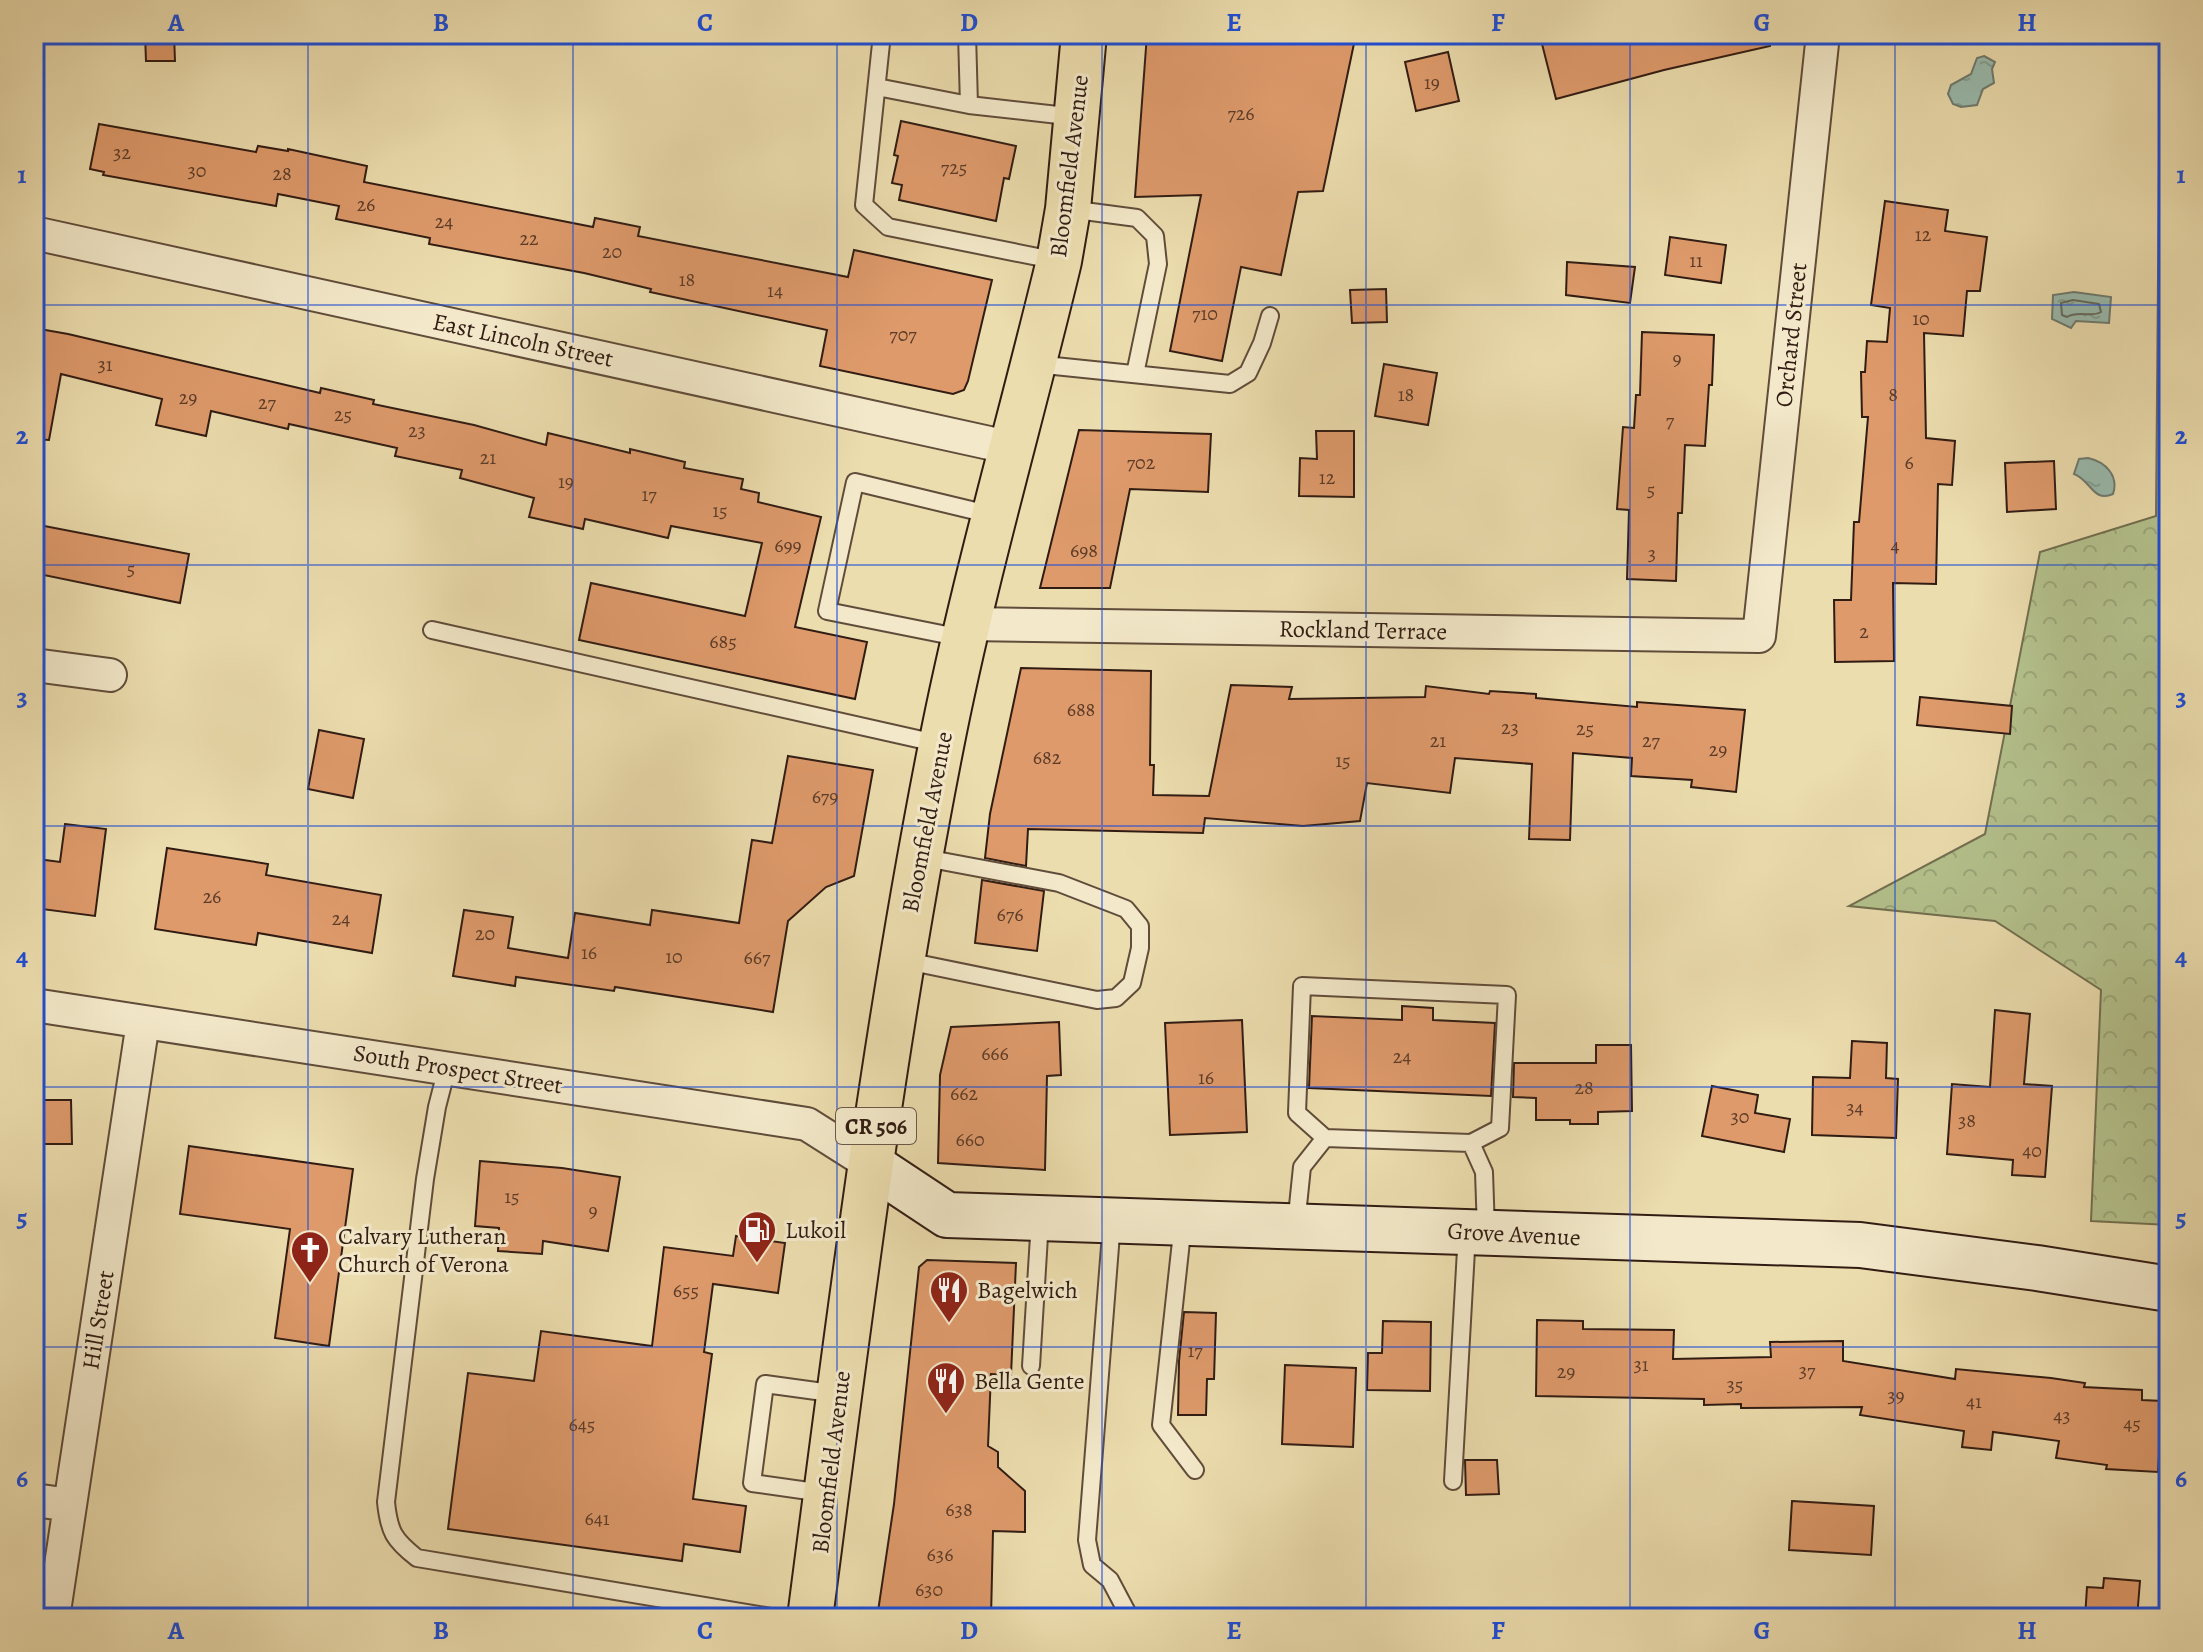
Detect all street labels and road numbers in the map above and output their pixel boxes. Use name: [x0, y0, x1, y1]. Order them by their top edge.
street label: Bloomfield Avenue: [1042, 73, 1096, 259]
street label: Orchard Street: [1767, 261, 1815, 409]
street label: East Lincoln Street: [430, 305, 616, 375]
street label: Rockland Terrace: [1279, 613, 1447, 647]
street label: Bloomfield Avenue: [894, 729, 960, 915]
street label: South Prospect Street: [351, 1037, 565, 1101]
road number: CR 506: [836, 1108, 916, 1144]
street label: Grove Avenue: [1447, 1215, 1581, 1253]
street label: Hill Street: [74, 1268, 122, 1372]
street label: Bloomfield Avenue: [804, 1369, 858, 1555]

